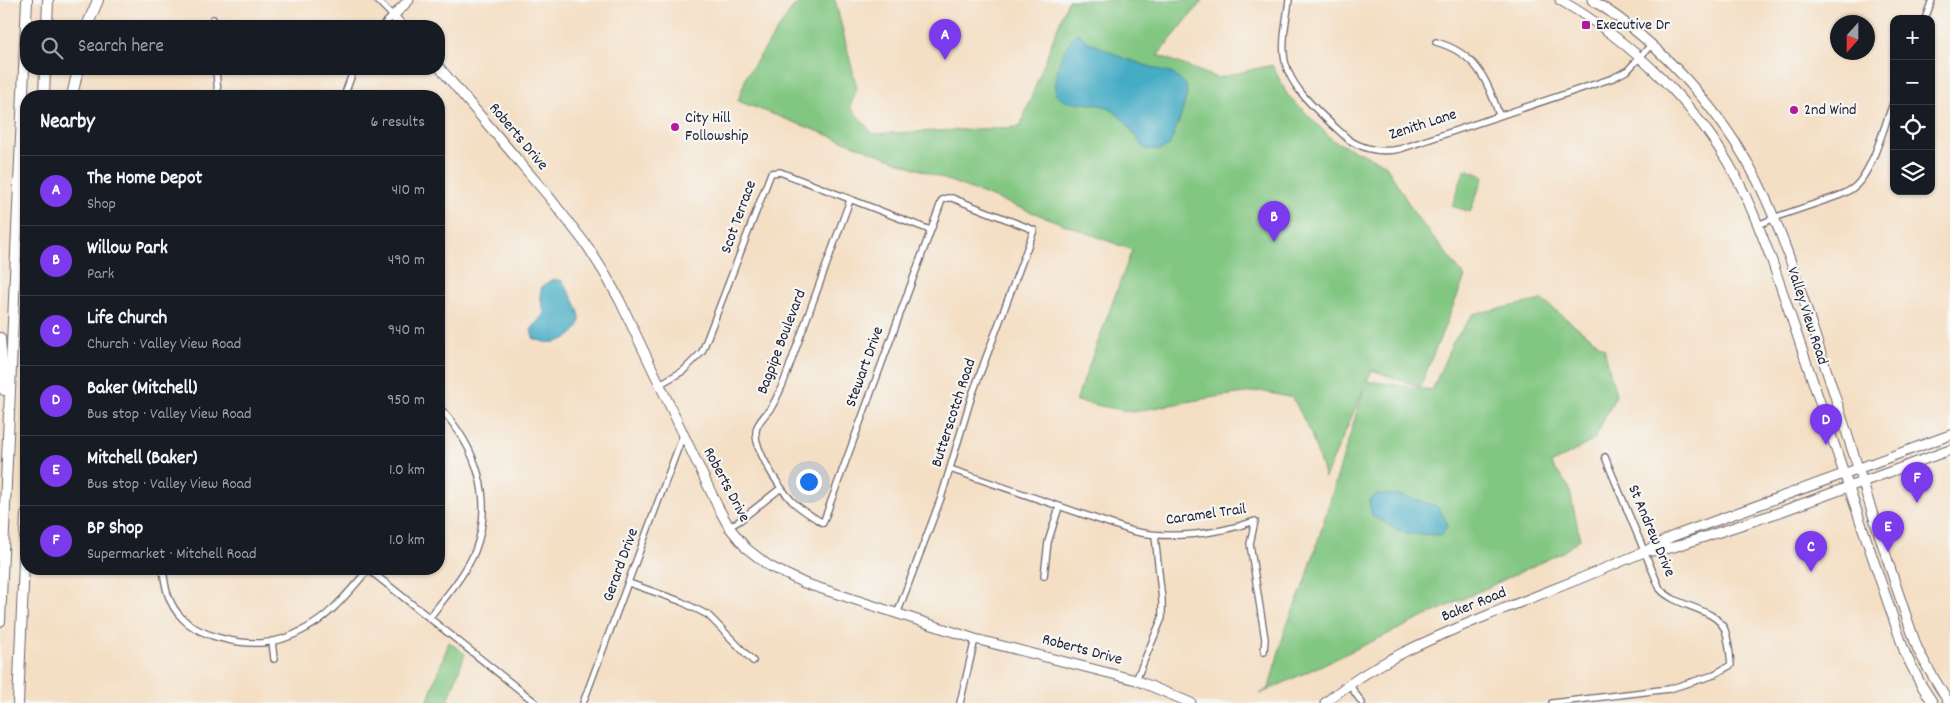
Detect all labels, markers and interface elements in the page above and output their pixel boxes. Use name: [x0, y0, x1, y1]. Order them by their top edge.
place label: Executive Dr: [1596, 14, 1670, 37]
north arrow: [1830, 15, 1875, 60]
map controls: [1890, 15, 1935, 195]
button: +: [1890, 15, 1935, 60]
pin: A: [929, 19, 961, 60]
marker: Executive Dr: [1580, 19, 1592, 31]
search box: [20, 20, 445, 75]
icon: search: [38, 34, 66, 62]
text: Search here: [78, 34, 164, 61]
button: −: [1890, 60, 1935, 105]
street label: Roberts Drive: [483, 98, 553, 176]
place label: 2nd Wind: [1804, 99, 1857, 122]
street label: Zenith Lane: [1386, 103, 1460, 147]
marker: 2nd Wind: [1788, 104, 1800, 116]
button: locate: [1890, 105, 1935, 150]
place label: City Hill Followship: [685, 107, 749, 148]
text: Nearby: [40, 108, 95, 138]
text: 6 results: [370, 111, 425, 134]
marker: City Hill Followship: [669, 121, 681, 133]
button: layers: [1890, 150, 1935, 195]
text: The Home Depot: [87, 166, 202, 193]
street label: Scot Terrace: [715, 177, 763, 257]
text: A: [52, 179, 60, 202]
text: 410 m: [391, 179, 425, 202]
text: Shop: [87, 193, 116, 216]
pin: B: [1258, 201, 1290, 242]
text: Willow Park: [87, 236, 168, 263]
text: B: [52, 249, 60, 272]
text: 490 m: [388, 249, 425, 272]
text: Park: [87, 263, 114, 286]
street label: Valley View Road: [1780, 264, 1834, 368]
street label: Bagpipe Boulevard: [751, 286, 813, 398]
text: Life Church: [87, 306, 167, 333]
text: C: [52, 319, 60, 342]
text: 940 m: [388, 319, 425, 342]
street label: Stewart Drive: [840, 324, 890, 410]
text: Church · Valley View Road: [87, 333, 241, 356]
street label: Butterscotch Road: [926, 356, 982, 470]
text: Baker (Mitchell): [87, 376, 197, 403]
text: D: [52, 389, 60, 412]
text: 950 m: [387, 389, 425, 412]
text: Bus stop · Valley View Road: [87, 403, 252, 426]
pin: D: [1810, 404, 1842, 445]
street label: Roberts Drive: [697, 443, 755, 527]
text: Mitchell (Baker): [87, 446, 197, 473]
text: E: [52, 459, 60, 482]
text: 1.0 km: [389, 459, 425, 482]
pin: F: [1901, 462, 1933, 503]
your location: [796, 469, 822, 495]
text: Bus stop · Valley View Road: [87, 473, 252, 496]
street label: St Andrew Drive: [1621, 481, 1681, 581]
street label: Caramel Trail: [1164, 498, 1248, 532]
pin: E: [1872, 511, 1904, 552]
text: BP Shop: [87, 516, 143, 543]
street label: Gerard Drive: [597, 525, 645, 605]
text: F: [52, 529, 60, 552]
text: 1.0 km: [389, 529, 425, 552]
pin: C: [1795, 531, 1827, 572]
text: Supermarket · Mitchell Road: [87, 543, 256, 566]
street label: Baker Road: [1438, 582, 1510, 628]
street label: Roberts Drive: [1039, 628, 1125, 672]

